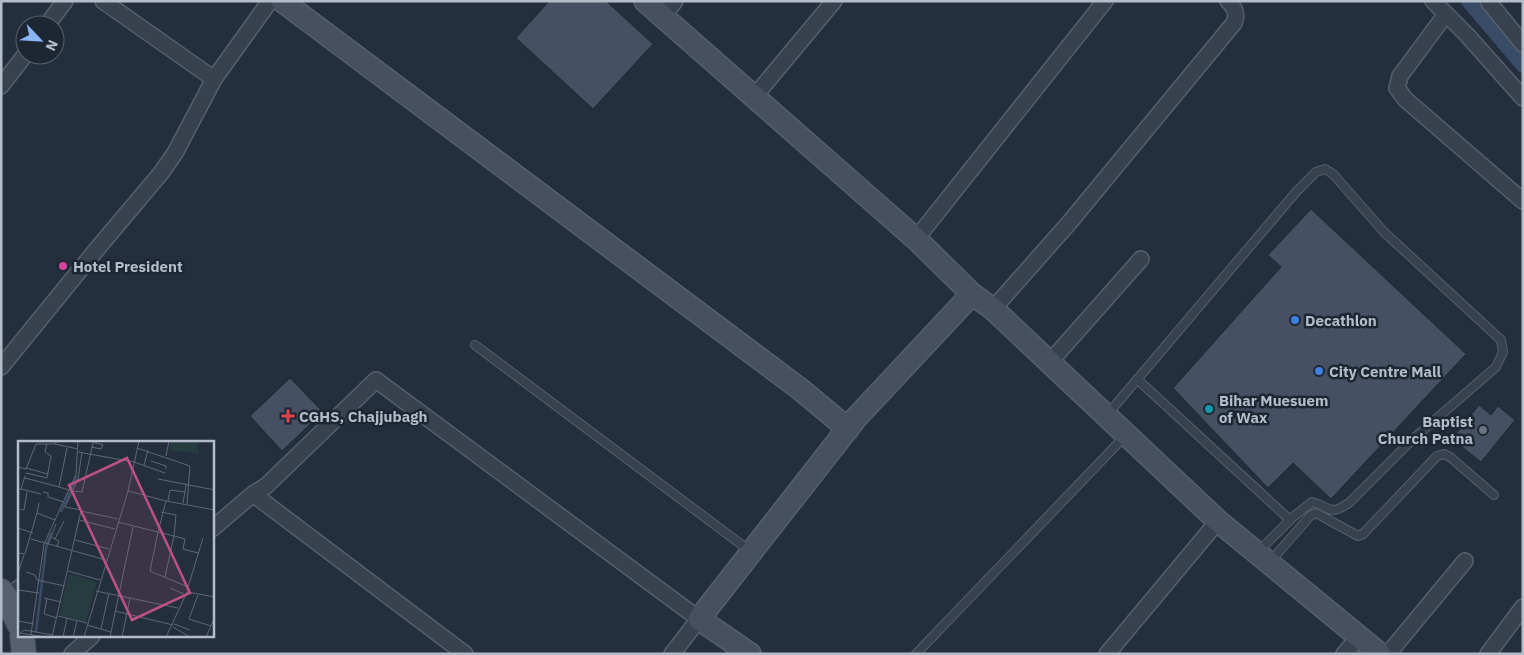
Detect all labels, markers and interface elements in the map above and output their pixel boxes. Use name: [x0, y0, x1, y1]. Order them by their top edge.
north arrow: [15, 15, 65, 65]
text: N: [41, 37, 62, 54]
place label: Hotel President: [73, 257, 183, 276]
marker: Hotel President: [57, 260, 69, 272]
place label: Decathlon: [1305, 311, 1377, 330]
marker: Decathlon: [1289, 314, 1301, 326]
place label: City Centre Mall: [1329, 362, 1441, 381]
marker: City Centre Mall: [1313, 365, 1325, 377]
place label: Bihar Muesuem of Wax: [1219, 391, 1328, 427]
marker: Bihar Muesuem of Wax: [1203, 403, 1215, 415]
place label: CGHS, Chajjubagh: [299, 407, 427, 426]
marker: CGHS, Chajjubagh: [281, 409, 295, 423]
place label: Baptist Church Patna: [1378, 412, 1473, 448]
marker: Baptist Church Patna: [1477, 424, 1489, 436]
inset map: [18, 441, 214, 638]

